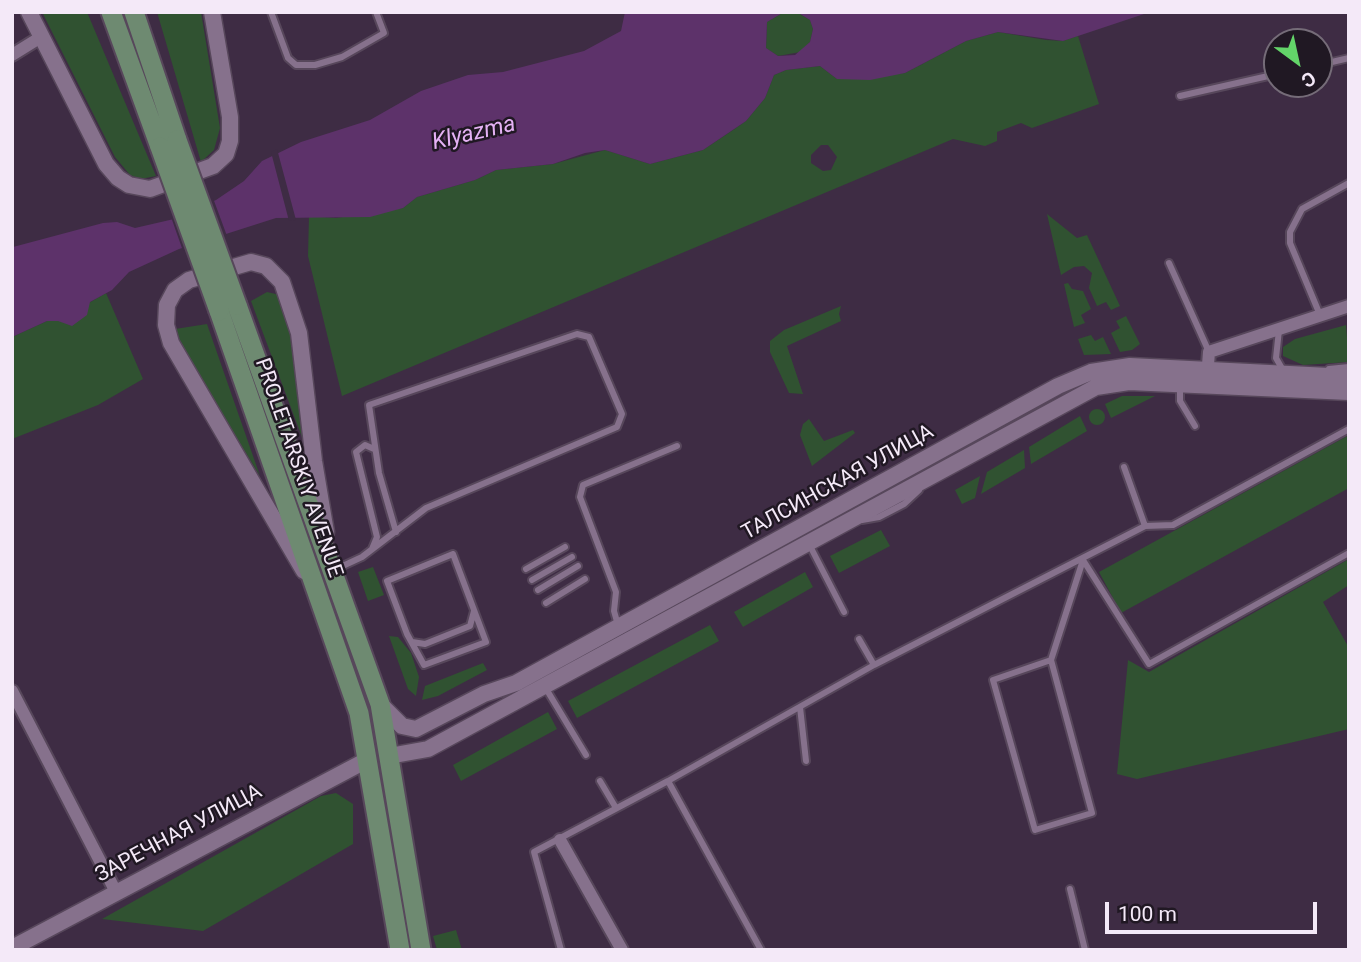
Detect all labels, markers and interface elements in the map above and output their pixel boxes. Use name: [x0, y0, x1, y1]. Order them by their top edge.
north arrow: [1263, 28, 1333, 98]
text: С: [1297, 66, 1320, 92]
water label: Klyazma: [430, 111, 518, 157]
street label: PROLETARSKIY AVENUE: [249, 355, 347, 581]
street label: ТАЛСИНСКАЯ УЛИЦА: [738, 420, 938, 546]
street label: ЗАРЕЧНАЯ УЛИЦА: [91, 779, 267, 889]
scale bar: [1109, 888, 1321, 932]
text: 100 m: [1118, 902, 1177, 926]

